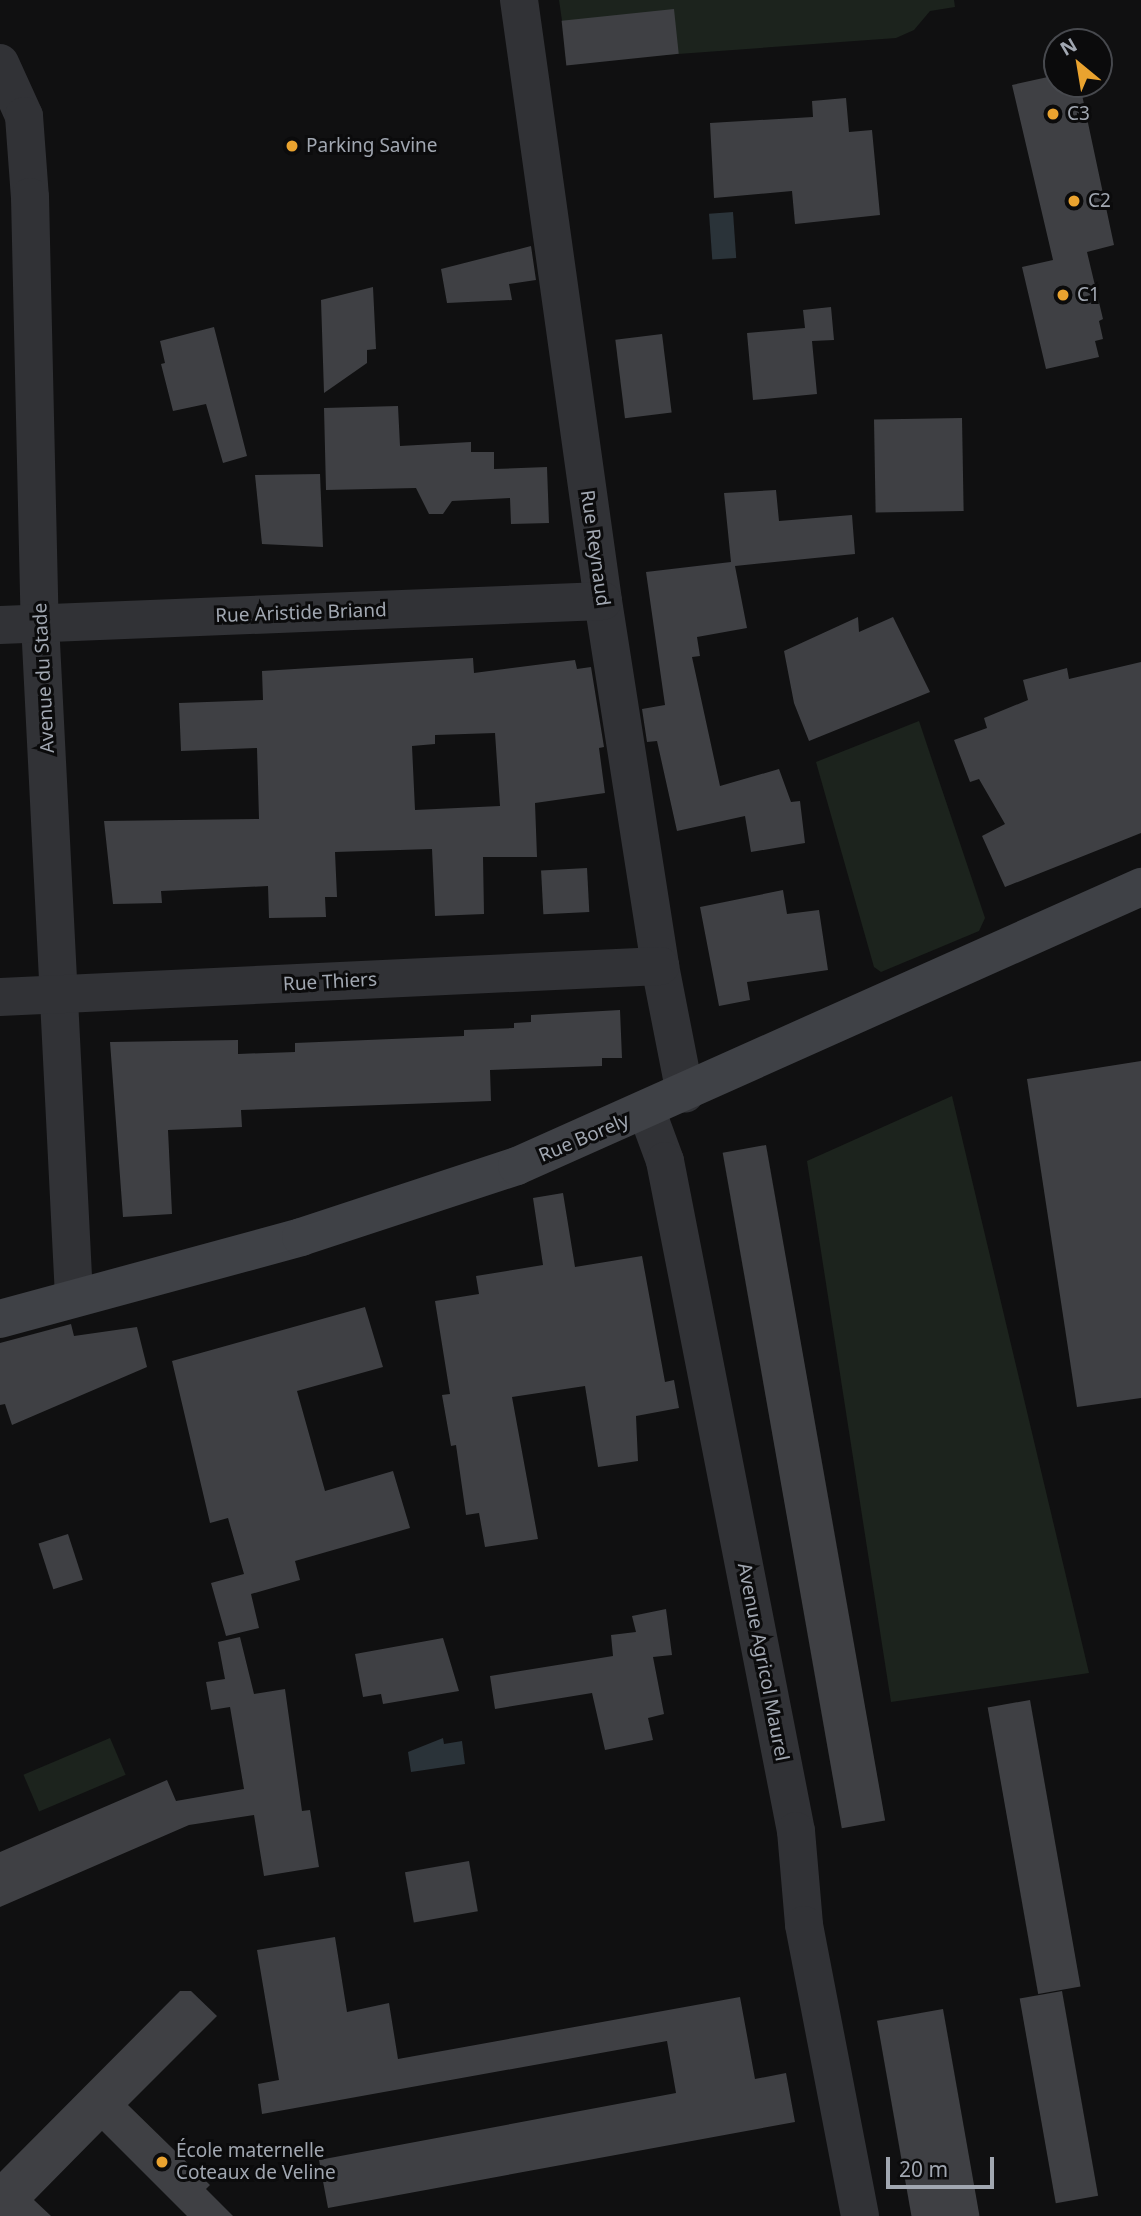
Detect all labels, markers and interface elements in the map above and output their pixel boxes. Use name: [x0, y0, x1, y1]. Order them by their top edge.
north arrow: [1043, 28, 1113, 98]
text: N: [1055, 31, 1082, 62]
place label: C3: [1067, 103, 1090, 125]
marker: C3: [1045, 106, 1061, 122]
place label: Parking Savine: [306, 135, 438, 157]
marker: Parking Savine: [284, 138, 300, 154]
place label: C2: [1088, 190, 1111, 212]
marker: C2: [1066, 193, 1082, 209]
place label: C1: [1077, 284, 1100, 306]
marker: C1: [1055, 287, 1071, 303]
street label: Rue Reynaud: [576, 489, 614, 607]
street label: Rue Aristide Briand: [215, 599, 387, 627]
street label: Avenue du Stade: [29, 602, 59, 754]
street label: Rue Thiers: [282, 968, 378, 996]
street label: Rue Borely: [535, 1109, 633, 1167]
street label: Avenue Agricol Maurel: [733, 1561, 793, 1763]
place label: École maternelle Coteaux de Veline: [176, 2140, 336, 2184]
scale bar: [889, 2142, 998, 2186]
marker: École maternelle Coteaux de Veline: [154, 2154, 170, 2170]
text: 20 m: [899, 2155, 948, 2183]

